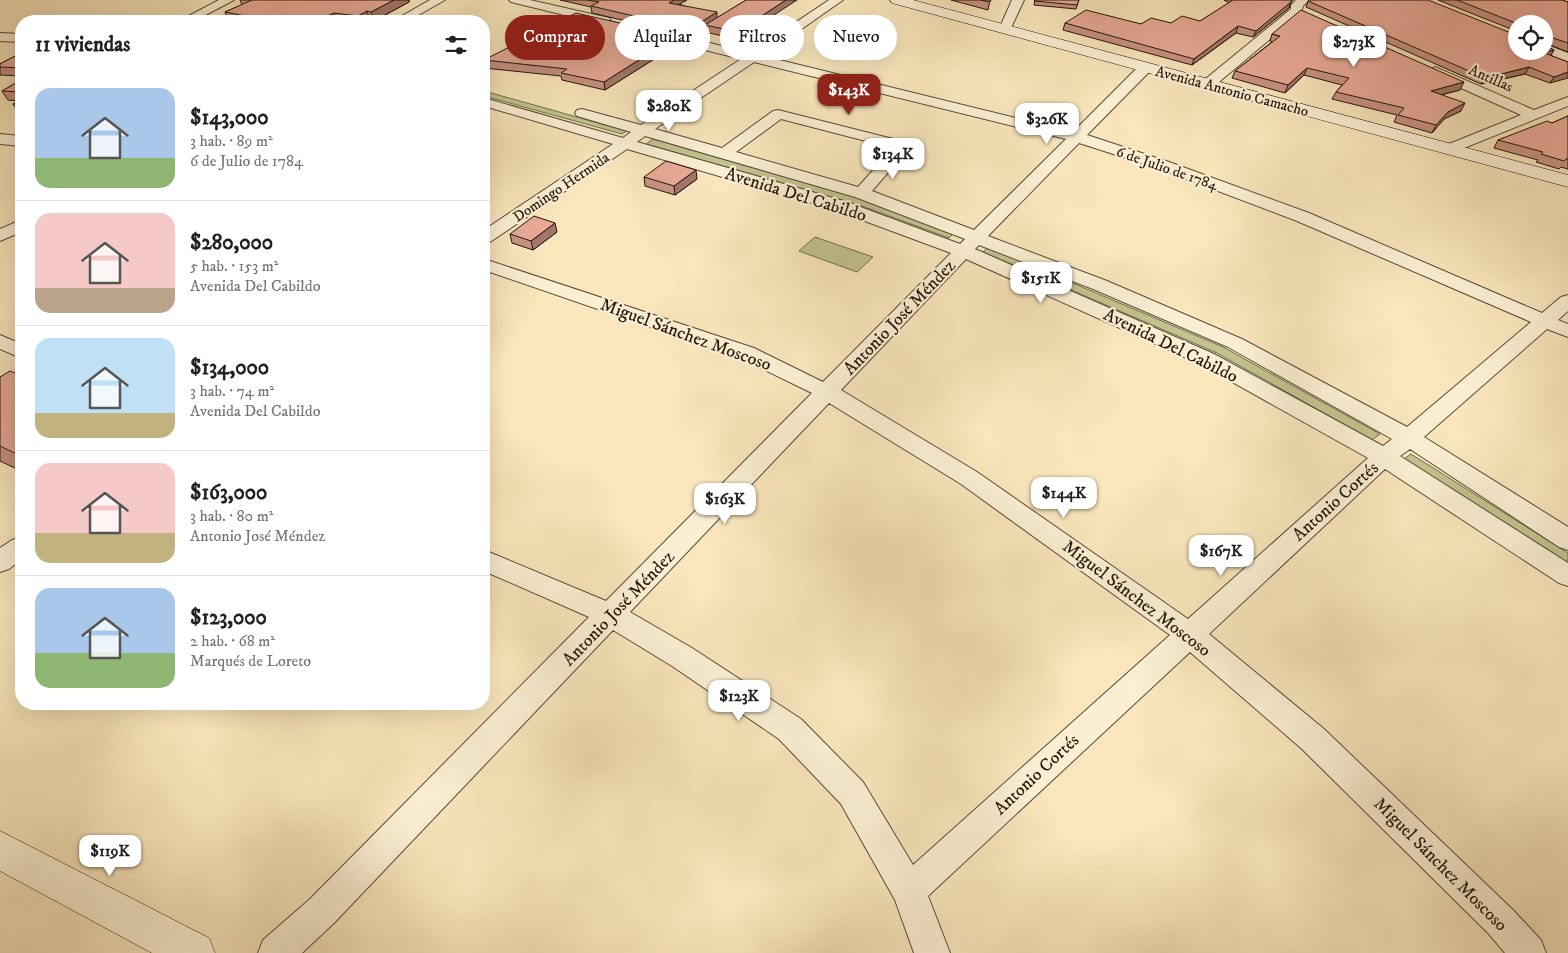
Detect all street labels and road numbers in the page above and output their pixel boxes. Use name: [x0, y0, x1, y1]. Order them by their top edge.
street label: Antillas: [1466, 60, 1516, 97]
street label: Avenida Antonio Camacho: [1153, 62, 1311, 121]
street label: 6 de Julio de 1784: [1114, 142, 1220, 195]
street label: Domingo Hermida: [509, 148, 614, 227]
street label: Avenida Del Cabildo: [722, 163, 869, 227]
street label: Antonio José Méndez: [839, 255, 961, 380]
street label: Miguel Sánchez Moscoso: [597, 294, 774, 376]
street label: Avenida Del Cabildo: [1100, 304, 1242, 388]
street label: Antonio Cortés: [1288, 457, 1383, 546]
street label: Miguel Sánchez Moscoso: [1058, 536, 1215, 662]
street label: Antonio José Méndez: [558, 546, 680, 671]
street label: Antonio Cortés: [989, 730, 1084, 820]
street label: Miguel Sánchez Moscoso: [1369, 793, 1512, 936]

